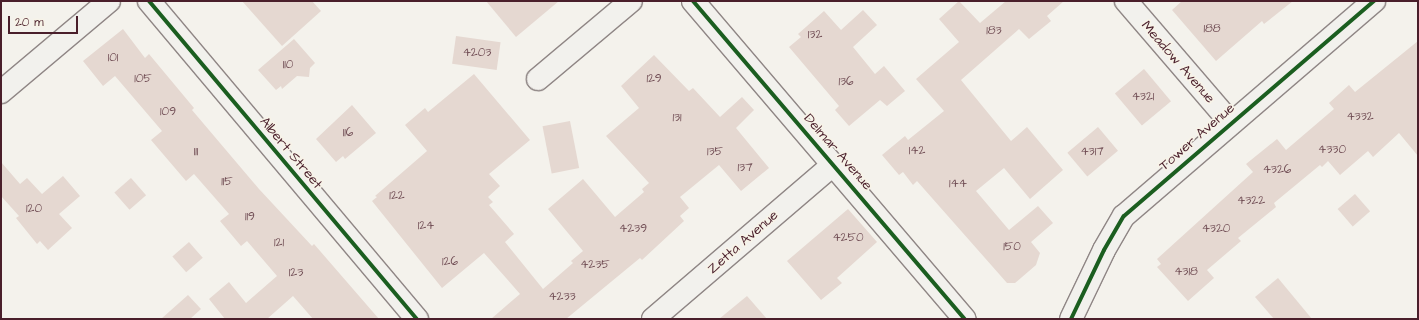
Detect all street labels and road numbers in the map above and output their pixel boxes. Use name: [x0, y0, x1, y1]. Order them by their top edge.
street label: Meadow Avenue: [1138, 17, 1218, 107]
street label: Tower Avenue: [1156, 100, 1238, 174]
street label: Delmar Avenue: [800, 110, 876, 194]
street label: Albert Street: [256, 114, 326, 192]
street label: Zetta Avenue: [704, 207, 782, 277]

